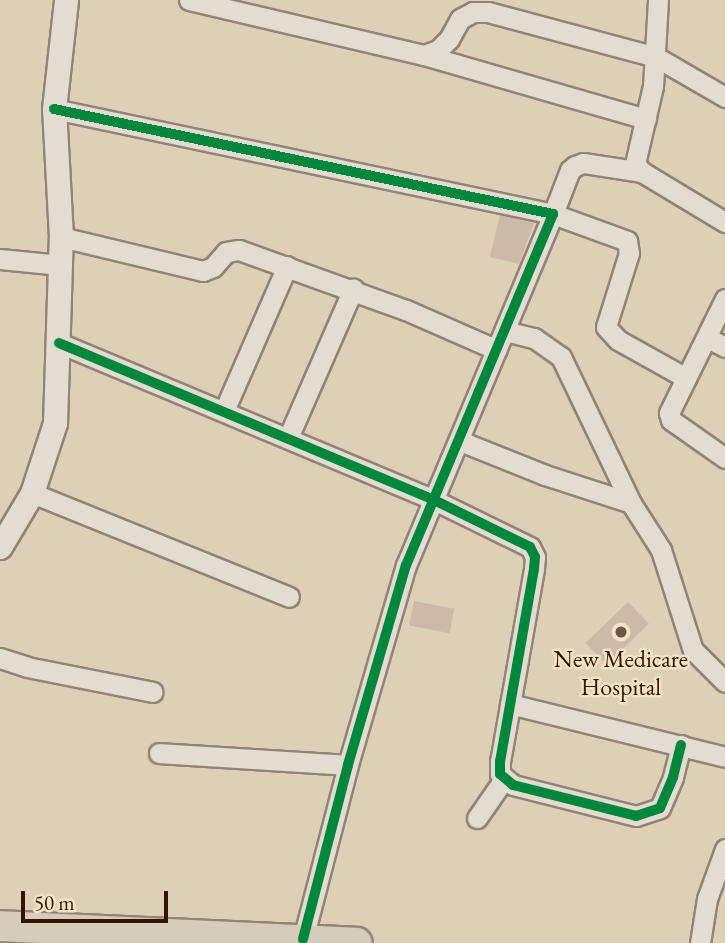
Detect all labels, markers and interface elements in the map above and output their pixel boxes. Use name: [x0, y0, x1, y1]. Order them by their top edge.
marker: New Medicare Hospital: [611, 622, 631, 642]
place label: New Medicare Hospital: [554, 645, 688, 701]
scale bar: [24, 876, 172, 920]
text: 50 m: [34, 889, 75, 916]

